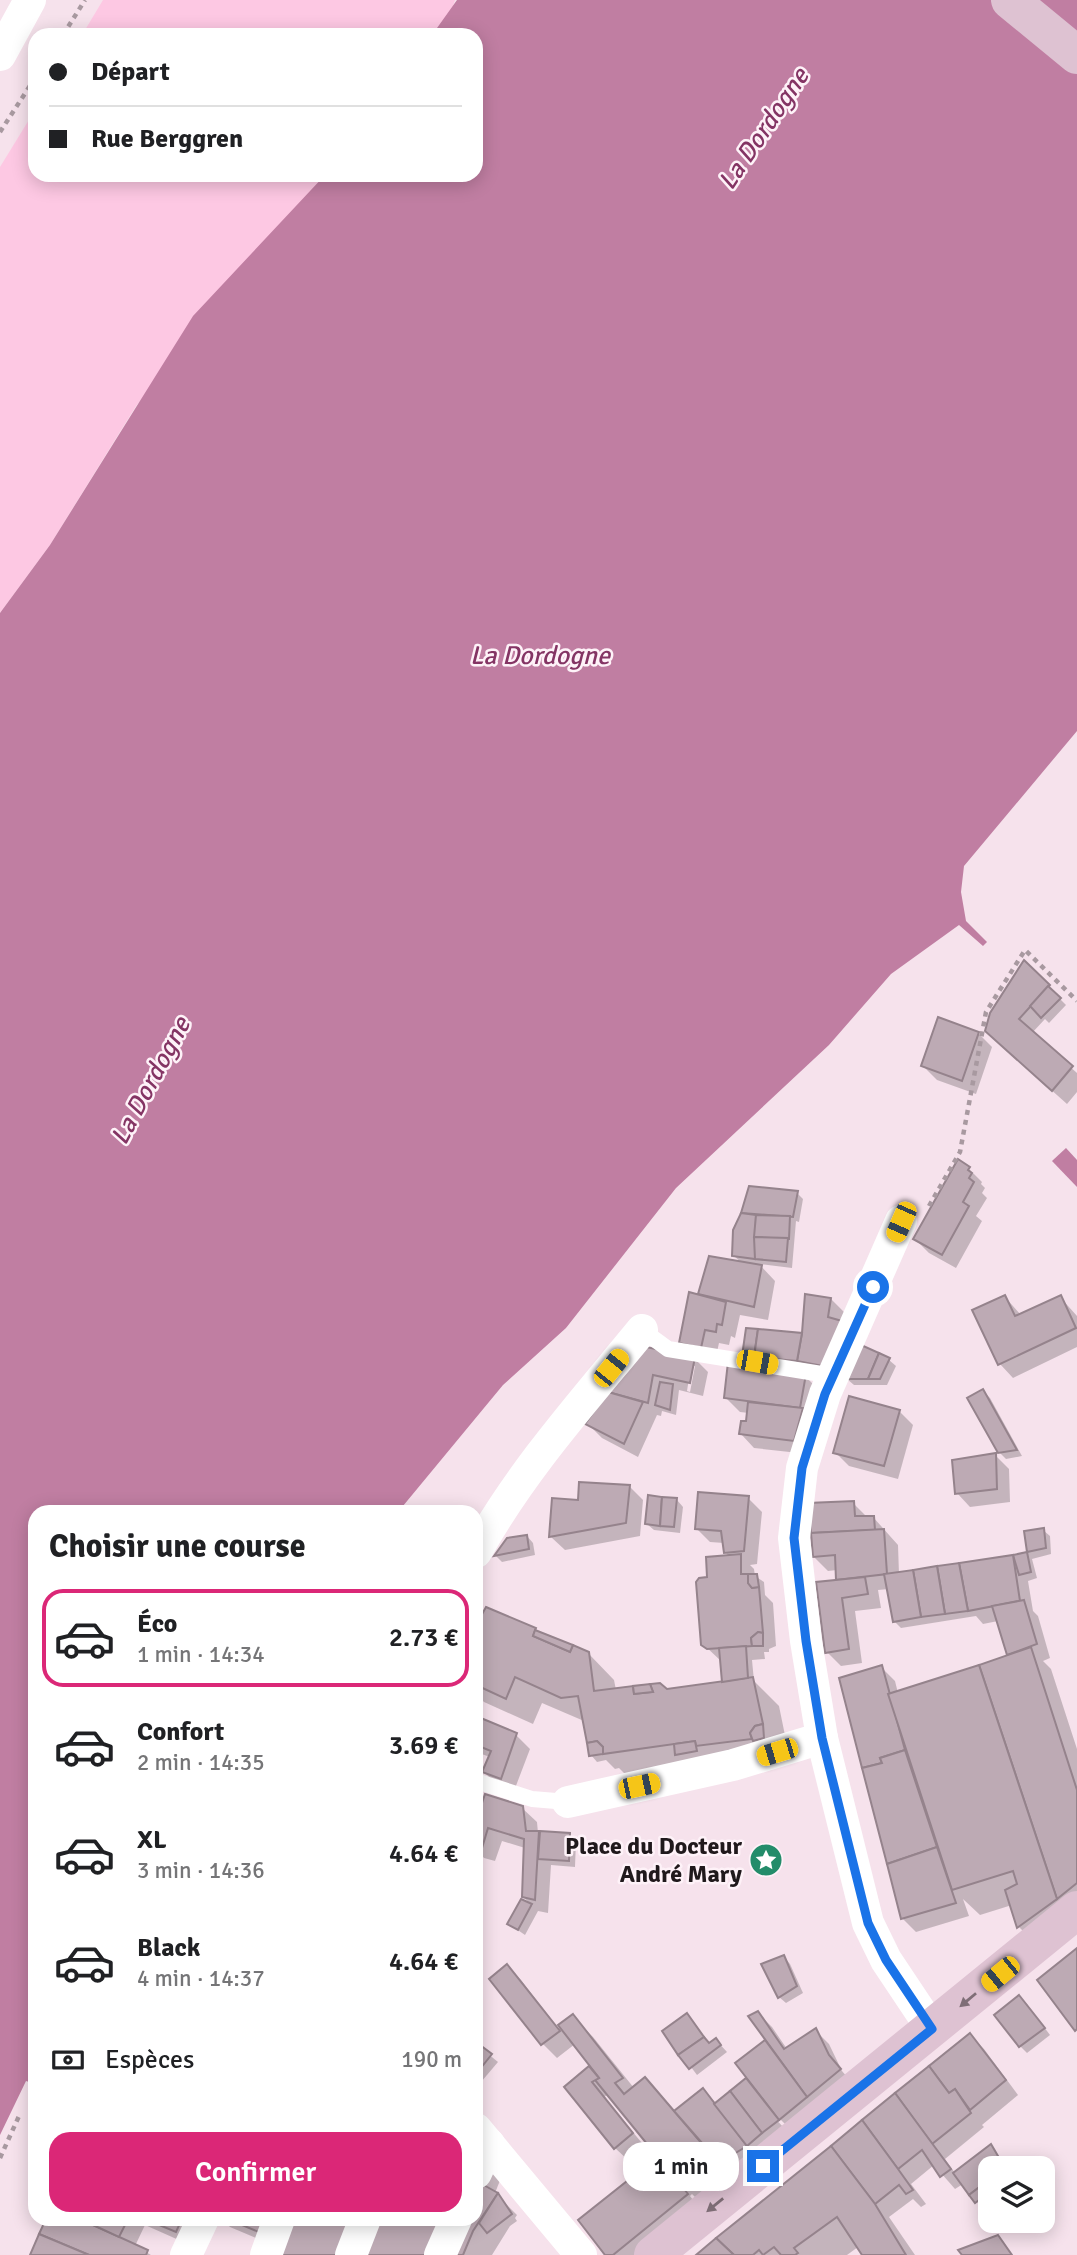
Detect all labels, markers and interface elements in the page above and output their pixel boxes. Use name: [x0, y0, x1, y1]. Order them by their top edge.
text: Départ: [91, 56, 170, 88]
water label: La Dordogne: [712, 60, 818, 196]
text: Rue Berggren: [91, 123, 243, 155]
water label: La Dordogne: [470, 640, 612, 672]
water label: La Dordogne: [104, 1010, 199, 1150]
car: [883, 1199, 920, 1245]
route start: [857, 1271, 889, 1303]
car: [590, 1345, 633, 1391]
car: [735, 1348, 780, 1376]
text: Choisir une course: [49, 1527, 306, 1566]
icon: car: [53, 1607, 116, 1670]
text: Éco: [137, 1608, 177, 1640]
text: 2.73 €: [389, 1622, 458, 1654]
text: 1 min · 14:34: [137, 1640, 265, 1669]
icon: car: [53, 1715, 116, 1778]
text: Confort: [137, 1716, 224, 1748]
text: 3.69 €: [389, 1730, 458, 1762]
car: [754, 1736, 801, 1768]
text: 2 min · 14:35: [137, 1748, 265, 1777]
car: [617, 1771, 662, 1801]
icon: car: [53, 1823, 116, 1886]
text: XL: [137, 1824, 167, 1856]
place label: Place du Docteur André Mary: [565, 1831, 742, 1889]
text: 4.64 €: [389, 1838, 458, 1870]
place icon: Place du Docteur André Mary: [747, 1841, 785, 1879]
text: 3 min · 14:36: [137, 1856, 265, 1885]
icon: car: [53, 1931, 116, 1994]
text: Black: [137, 1932, 200, 1964]
text: 4.64 €: [389, 1946, 458, 1978]
car: [978, 1953, 1023, 1995]
text: 4 min · 14:37: [137, 1964, 265, 1993]
one-way arrow: [959, 1993, 977, 2008]
icon: cash: [49, 2041, 87, 2079]
text: Espèces: [105, 2044, 194, 2076]
text: 190 m: [401, 2045, 462, 2074]
button: Confirmer: [49, 2132, 462, 2212]
callout: 1 min: [623, 2142, 738, 2190]
route end: [747, 2150, 779, 2182]
text: 1 min: [653, 2152, 709, 2181]
map controls: [978, 2156, 1055, 2233]
button: layers: [978, 2156, 1055, 2233]
one-way arrow: [706, 2198, 724, 2213]

